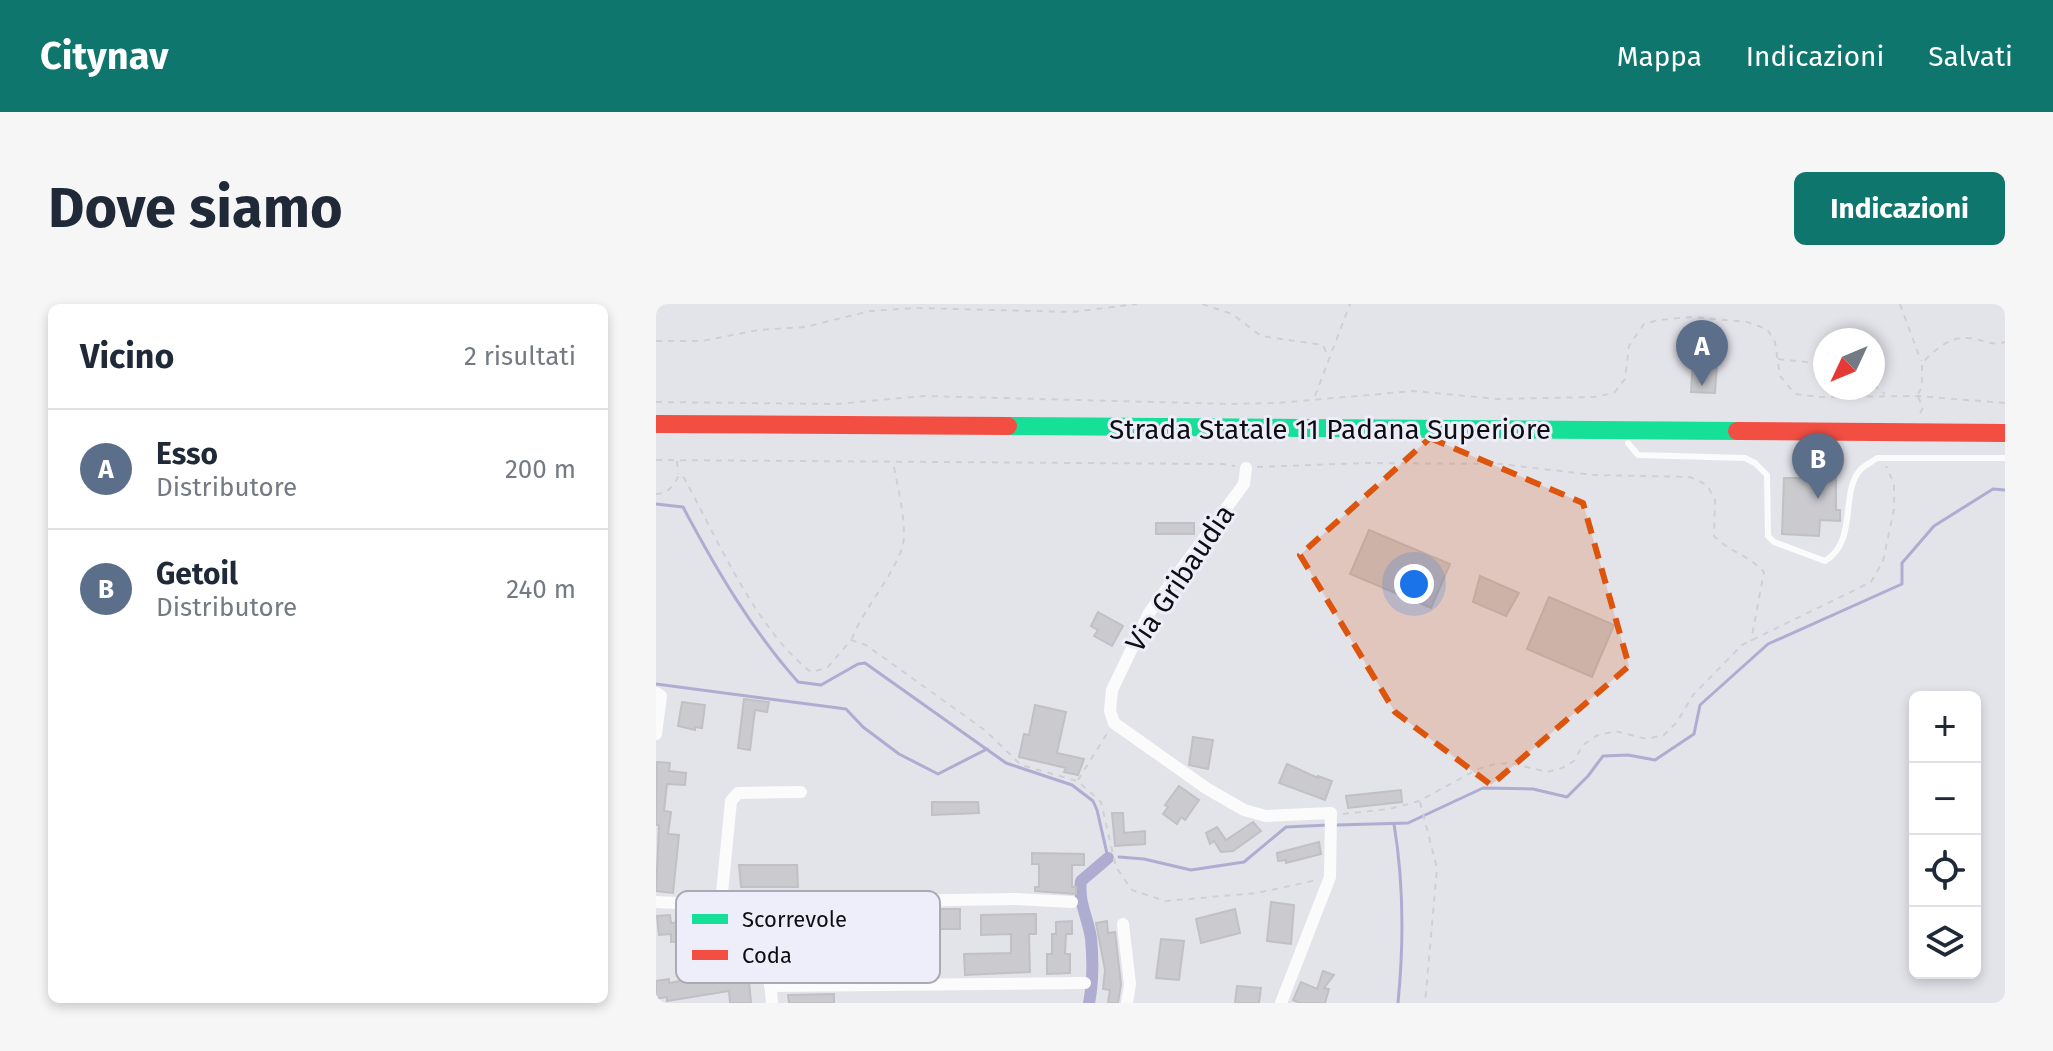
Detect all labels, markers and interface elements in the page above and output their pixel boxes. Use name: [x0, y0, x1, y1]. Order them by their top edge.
text: Citynav: [40, 33, 168, 79]
text: Mappa: [1617, 40, 1702, 73]
text: Indicazioni: [1746, 40, 1884, 73]
text: Salvati: [1928, 40, 2013, 73]
button: Indicazioni: [1794, 172, 2005, 245]
text: Dove siamo: [48, 175, 343, 242]
pin: A: [1676, 320, 1728, 386]
north arrow: [1813, 328, 1885, 400]
text: Vicino: [80, 336, 174, 377]
text: 2 risultati: [464, 341, 576, 372]
street label: Strada Statale 11 Padana Superiore: [1109, 413, 1551, 446]
pin: B: [1792, 433, 1844, 499]
text: Esso: [156, 436, 218, 472]
text: A: [98, 454, 114, 485]
text: 200 m: [505, 454, 576, 485]
text: Distributore: [156, 472, 297, 503]
street label: Via Gribaudia: [1119, 498, 1241, 658]
text: Getoil: [156, 556, 238, 592]
your location: [1394, 564, 1434, 604]
text: B: [98, 574, 114, 605]
text: 240 m: [506, 574, 576, 605]
text: Distributore: [156, 592, 297, 623]
map controls: [1909, 691, 1981, 979]
button: +: [1909, 691, 1981, 763]
button: −: [1909, 763, 1981, 835]
button: locate: [1909, 835, 1981, 907]
legend: [676, 891, 940, 983]
text: Scorrevole: [742, 906, 847, 933]
button: layers: [1909, 907, 1981, 979]
text: Coda: [742, 942, 792, 969]

